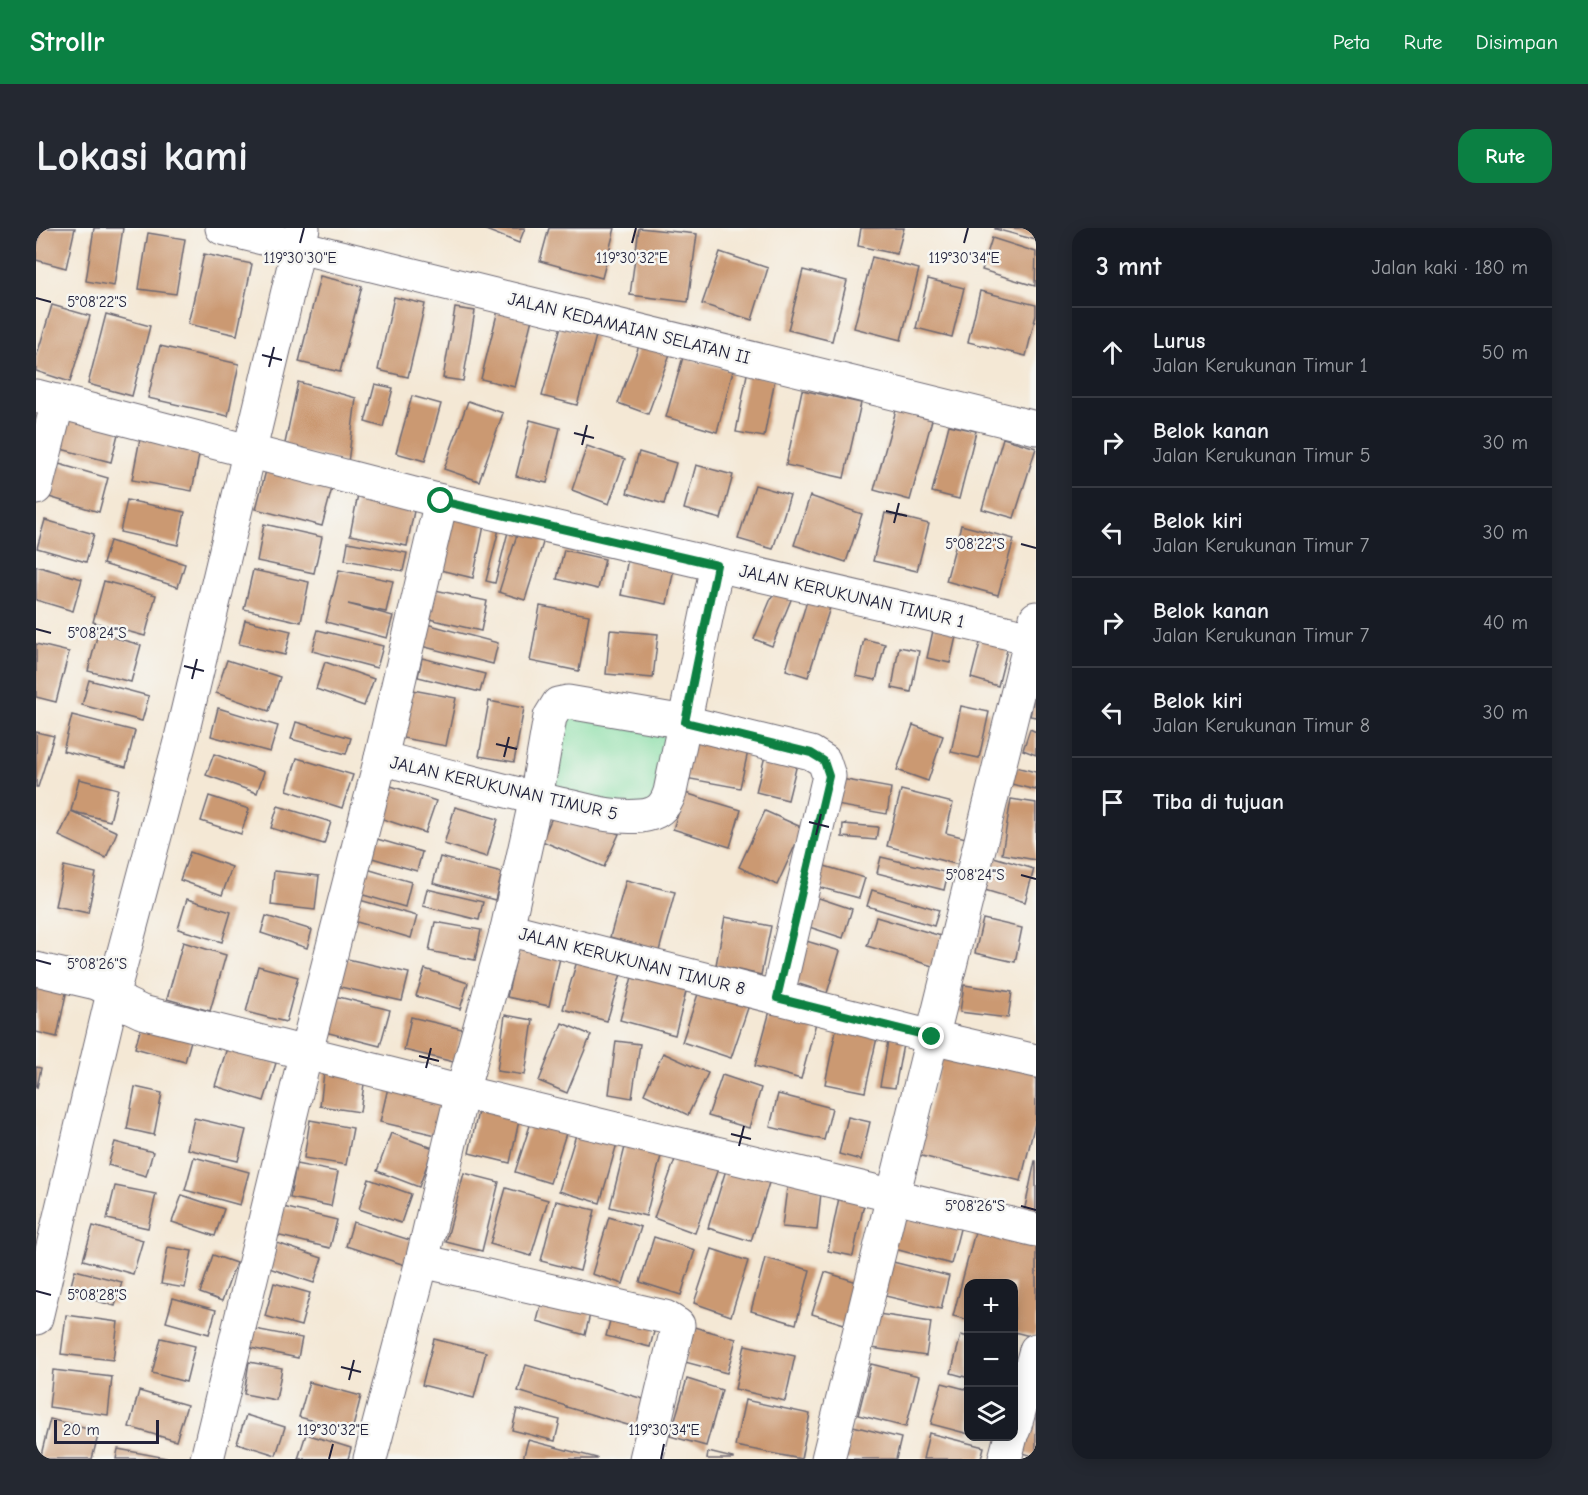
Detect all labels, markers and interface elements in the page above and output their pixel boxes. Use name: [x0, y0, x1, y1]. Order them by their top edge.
text: Strollr: [30, 26, 104, 58]
text: Peta: [1333, 30, 1370, 54]
text: Rute: [1403, 30, 1443, 54]
text: Disimpan: [1476, 30, 1558, 54]
button: Rute: [1458, 129, 1552, 183]
text: Lokasi kami: [36, 132, 248, 181]
text: 119°30'30"E: [263, 249, 337, 267]
text: 119°30'32"E: [596, 249, 668, 267]
text: 119°30'34"E: [928, 249, 1000, 267]
text: 3 mnt: [1096, 252, 1161, 282]
text: Jalan kaki · 180 m: [1372, 256, 1528, 279]
street label: JALAN KEDAMAIAN SELATAN II: [506, 288, 752, 369]
text: 5°08'22"S: [67, 293, 127, 311]
text: Lurus: [1153, 328, 1205, 354]
icon: ahead: [1096, 336, 1129, 369]
text: 50 m: [1482, 341, 1528, 364]
text: Jalan Kerukunan Timur 1: [1153, 354, 1368, 377]
text: Belok kanan: [1153, 418, 1269, 444]
icon: right: [1096, 426, 1129, 459]
text: 30 m: [1482, 431, 1528, 454]
text: Jalan Kerukunan Timur 5: [1153, 444, 1371, 467]
route start: [427, 487, 453, 513]
text: Belok kiri: [1153, 508, 1243, 534]
icon: left: [1096, 516, 1129, 549]
text: 30 m: [1482, 521, 1528, 544]
text: Jalan Kerukunan Timur 7: [1153, 534, 1369, 557]
text: 5°08'22"S: [945, 535, 1005, 553]
street label: JALAN KERUKUNAN TIMUR 1: [737, 560, 967, 633]
text: Belok kanan: [1153, 598, 1269, 624]
icon: right: [1096, 606, 1129, 639]
text: 40 m: [1483, 611, 1528, 634]
text: 5°08'24"S: [67, 624, 127, 642]
text: Jalan Kerukunan Timur 7: [1153, 624, 1369, 647]
text: Belok kiri: [1153, 688, 1243, 714]
icon: left: [1096, 696, 1129, 729]
text: 30 m: [1482, 701, 1528, 724]
text: Jalan Kerukunan Timur 8: [1153, 714, 1370, 737]
street label: JALAN KERUKUNAN TIMUR 5: [388, 752, 620, 825]
icon: arrive: [1096, 786, 1129, 819]
text: Tiba di tujuan: [1153, 789, 1284, 815]
text: 5°08'24"S: [945, 866, 1005, 884]
street label: JALAN KERUKUNAN TIMUR 8: [516, 923, 747, 1000]
text: 5°08'26"S: [67, 955, 127, 973]
route end: [918, 1023, 944, 1049]
text: 5°08'26"S: [945, 1197, 1005, 1215]
map controls: [964, 1279, 1018, 1441]
button: +: [964, 1279, 1018, 1333]
text: 5°08'28"S: [67, 1286, 127, 1304]
button: −: [964, 1333, 1018, 1387]
button: layers: [964, 1387, 1018, 1441]
scale bar: [54, 1417, 159, 1444]
text: 20 m: [63, 1421, 100, 1439]
text: 119°30'32"E: [297, 1421, 369, 1439]
text: 119°30'34"E: [628, 1421, 700, 1439]

